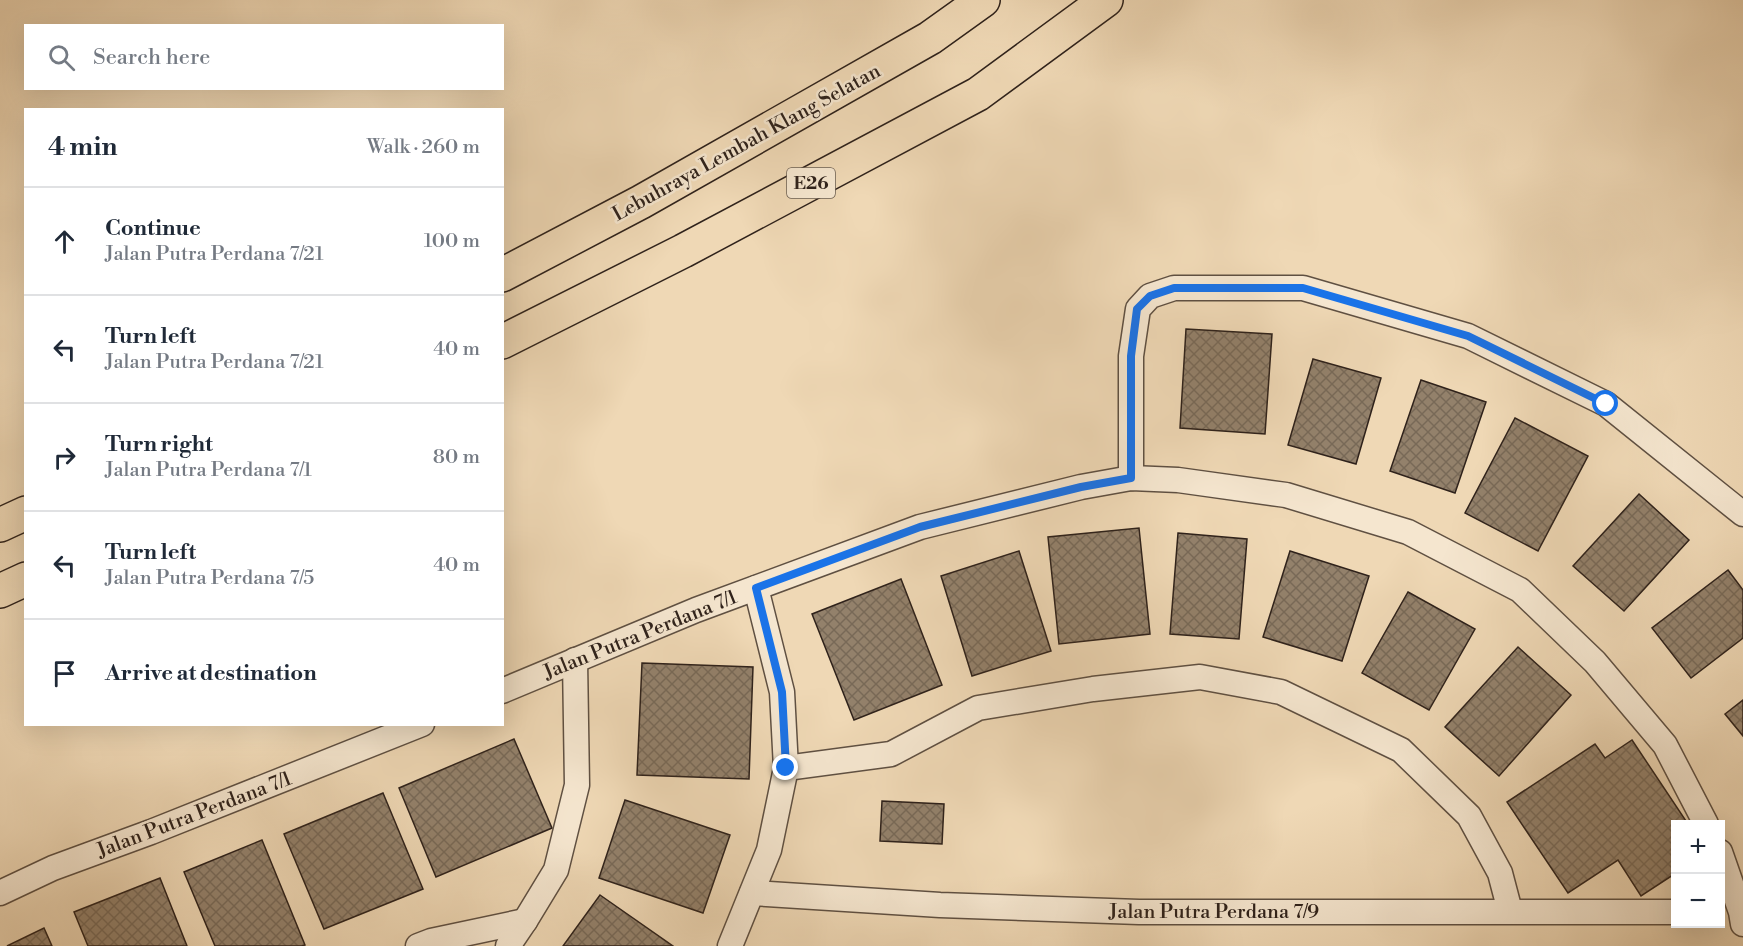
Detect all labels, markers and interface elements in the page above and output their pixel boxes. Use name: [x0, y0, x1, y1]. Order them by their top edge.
search box: [24, 24, 504, 90]
icon: search: [45, 41, 78, 74]
text: Search here: [93, 44, 210, 71]
street label: Lebuhraya Lembah Klang Selatan: [608, 59, 885, 228]
text: 4 min: [48, 131, 118, 163]
text: Walk · 260 m: [367, 135, 480, 160]
road number: E26: [787, 168, 835, 198]
text: Continue: [105, 215, 201, 242]
icon: ahead: [48, 225, 81, 258]
text: 100 m: [424, 229, 480, 254]
text: Jalan Putra Perdana 7/21: [105, 242, 324, 267]
text: Turn left: [105, 323, 196, 350]
icon: left: [48, 333, 81, 366]
text: 40 m: [433, 337, 480, 362]
text: Jalan Putra Perdana 7/21: [105, 350, 324, 375]
route start: [1592, 390, 1618, 416]
text: Turn right: [105, 431, 213, 458]
icon: right: [48, 441, 81, 474]
text: 80 m: [433, 445, 480, 470]
text: Jalan Putra Perdana 7/1: [105, 458, 312, 483]
text: Turn left: [105, 539, 196, 566]
icon: left: [48, 549, 81, 582]
text: 40 m: [433, 553, 480, 578]
text: Jalan Putra Perdana 7/5: [105, 566, 314, 591]
street label: Jalan Putra Perdana 7/1: [539, 585, 742, 686]
icon: arrive: [48, 657, 81, 690]
text: Arrive at destination: [105, 660, 317, 687]
route end: [772, 754, 798, 780]
street label: Jalan Putra Perdana 7/1: [93, 767, 296, 865]
map controls: [1671, 820, 1725, 928]
button: +: [1671, 820, 1725, 874]
button: −: [1671, 874, 1725, 928]
street label: Jalan Putra Perdana 7/9: [1108, 900, 1319, 925]

